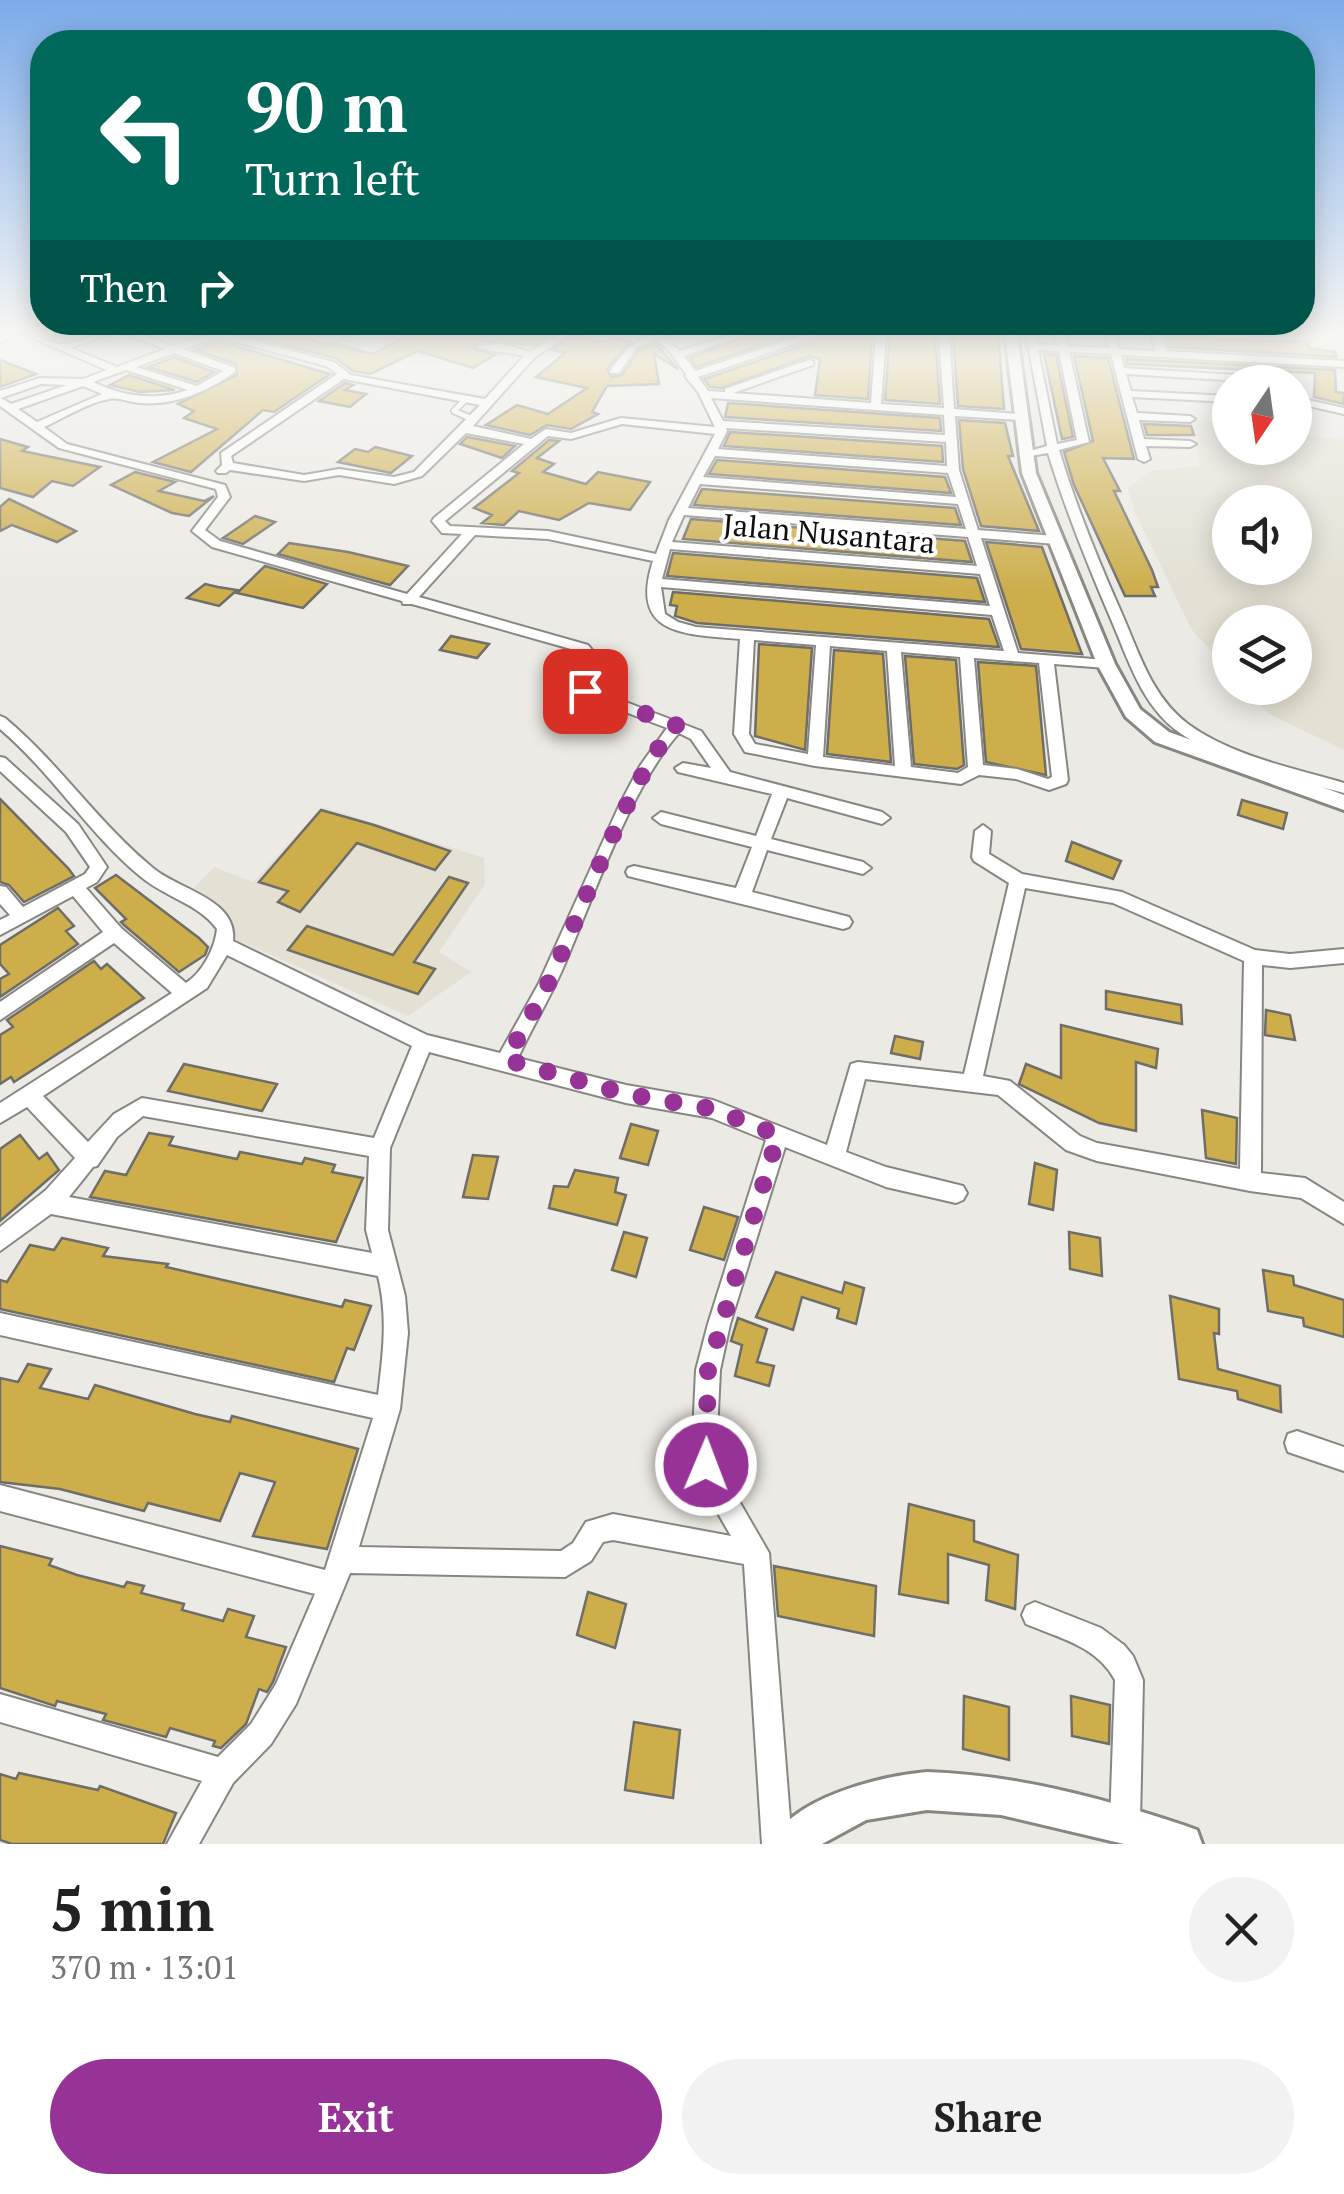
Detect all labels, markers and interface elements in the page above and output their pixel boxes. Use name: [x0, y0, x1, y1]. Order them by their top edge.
text: 90 m: [245, 59, 408, 152]
icon: left: [80, 70, 210, 200]
text: Turn left: [245, 148, 420, 208]
icon: right: [188, 260, 243, 315]
text: Then: [80, 263, 168, 313]
north arrow: [1212, 365, 1312, 465]
map controls: [1212, 365, 1312, 705]
button: sound: [1212, 485, 1312, 585]
street label: Jalan Nusantara: [721, 504, 937, 562]
button: layers: [1212, 605, 1312, 705]
pin: [543, 649, 628, 734]
icon: arrive: [558, 664, 613, 719]
position arrow: [654, 1413, 758, 1517]
text: 5 min: [50, 1869, 214, 1948]
button: close: [1189, 1877, 1294, 1982]
text: 370 m · 13:01: [50, 1946, 238, 1988]
button: Exit: [50, 2059, 662, 2174]
button: Share: [682, 2059, 1294, 2174]

